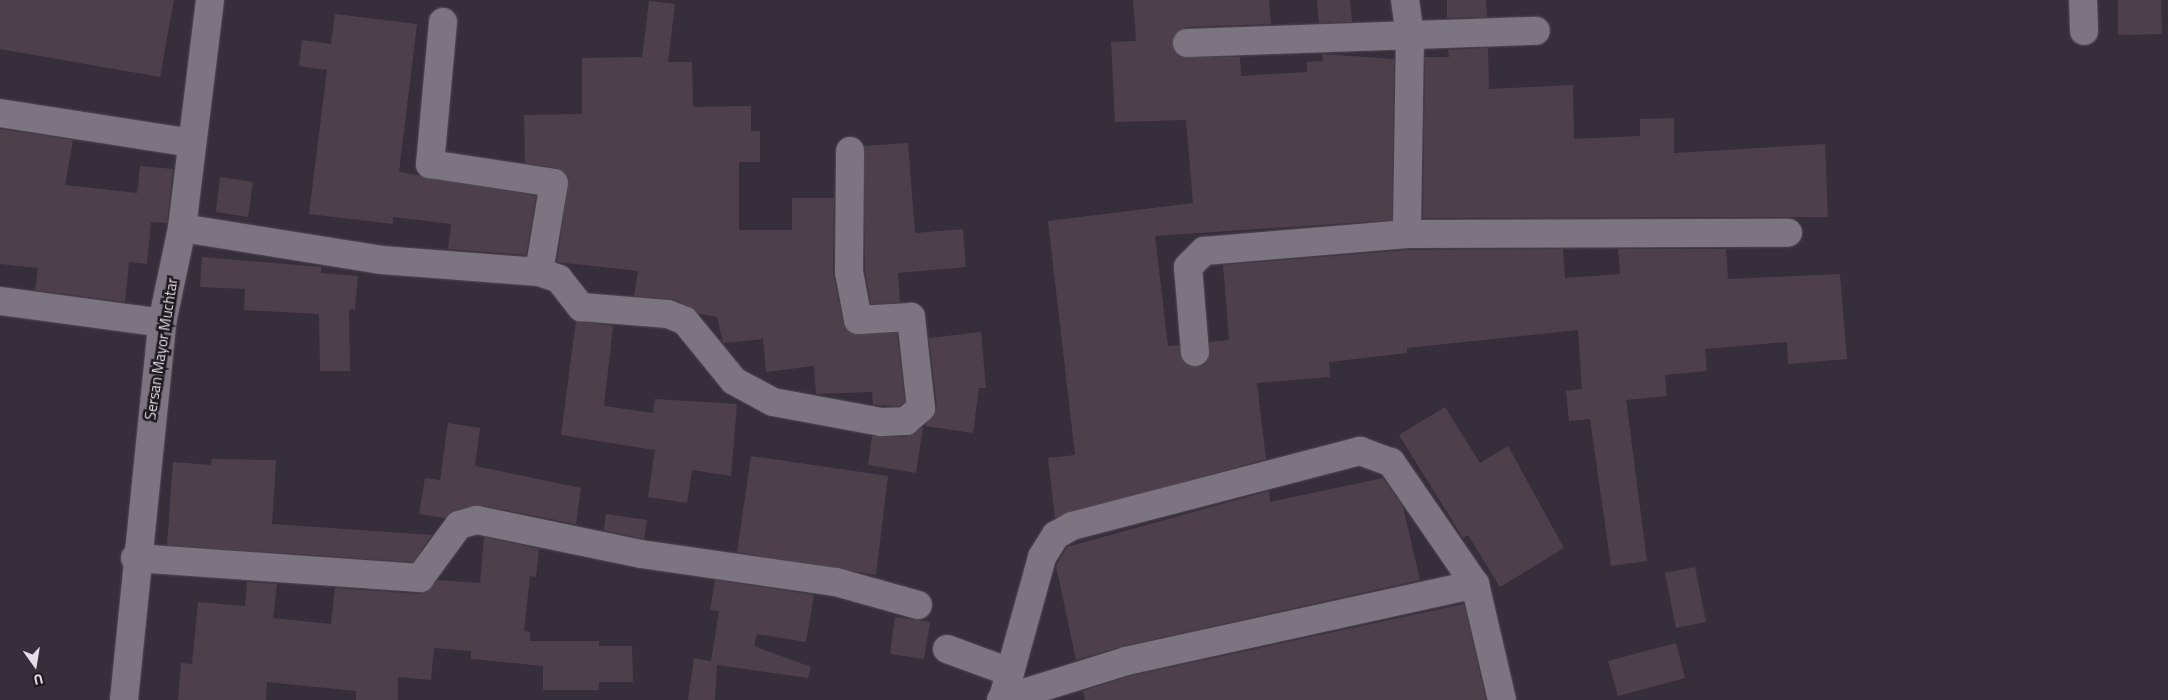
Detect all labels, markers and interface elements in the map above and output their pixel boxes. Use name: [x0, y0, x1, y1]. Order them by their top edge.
street label: Sersan Mayor Muchtar: [141, 277, 181, 421]
north arrow: [10, 640, 60, 690]
text: U: [32, 669, 45, 691]

